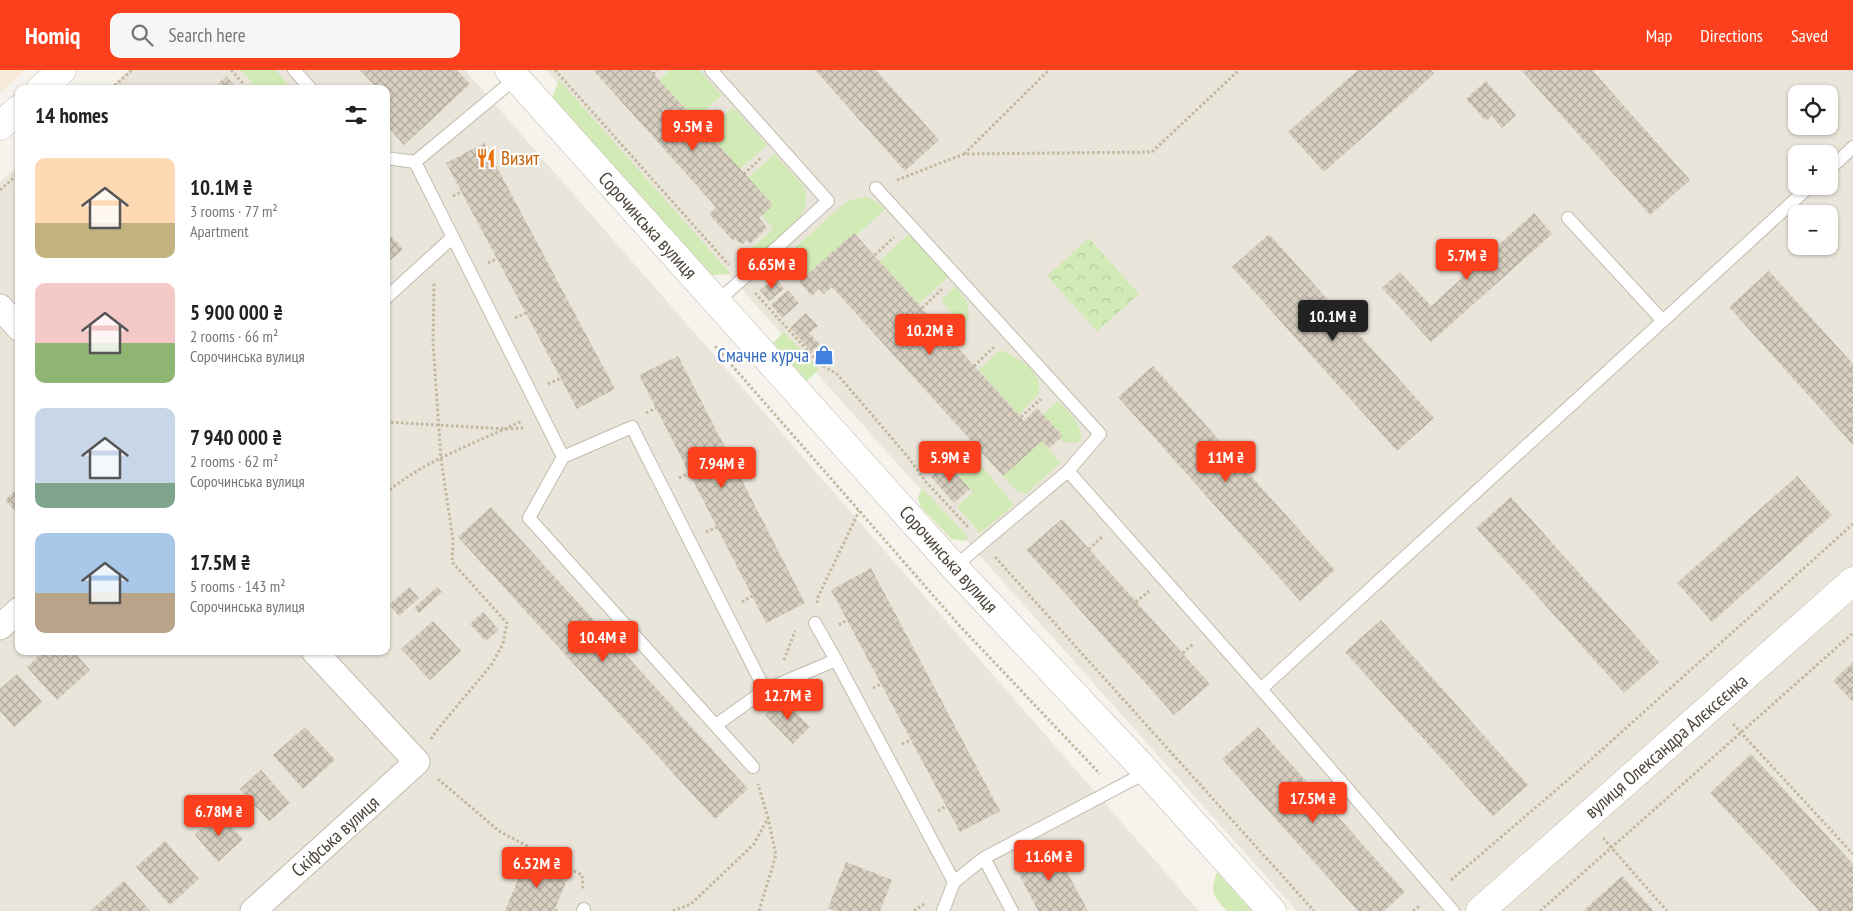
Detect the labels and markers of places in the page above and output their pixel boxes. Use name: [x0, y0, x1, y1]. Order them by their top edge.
pin: 9.5M ₴: [652, 109, 734, 152]
place label: Визит: [501, 146, 540, 170]
restaurant icon: Визит: [475, 147, 497, 169]
pin: 5.7M ₴: [1426, 238, 1508, 281]
pin: 6.65M ₴: [726, 248, 818, 290]
pin: 10.1M ₴: [1287, 300, 1379, 342]
pin: 10.2M ₴: [884, 314, 976, 356]
place label: Смачне курча: [717, 343, 809, 367]
shop icon: Смачне курча: [813, 344, 835, 366]
pin: 5.9M ₴: [909, 440, 991, 483]
pin: 11M ₴: [1191, 440, 1261, 483]
pin: 7.94M ₴: [676, 446, 768, 489]
pin: 10.4M ₴: [557, 620, 649, 663]
pin: 12.7M ₴: [742, 678, 834, 721]
pin: 17.5M ₴: [1267, 782, 1359, 824]
pin: 6.78M ₴: [173, 794, 265, 837]
pin: 11.6M ₴: [1003, 840, 1095, 882]
pin: 6.52M ₴: [491, 846, 583, 889]

